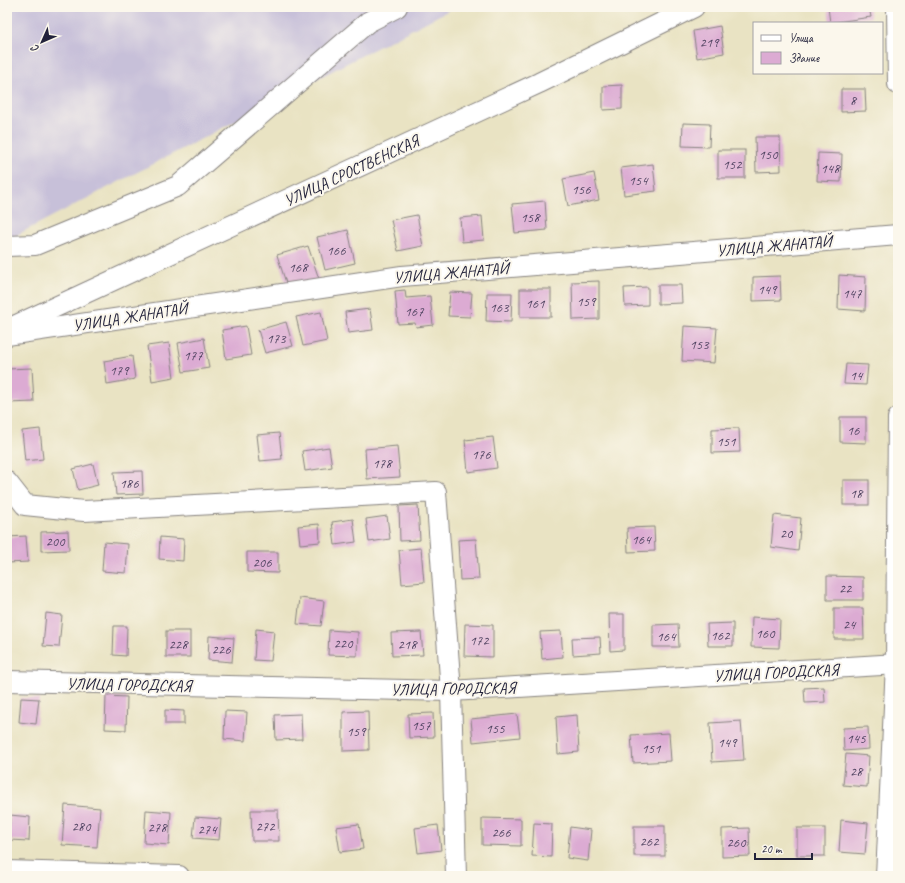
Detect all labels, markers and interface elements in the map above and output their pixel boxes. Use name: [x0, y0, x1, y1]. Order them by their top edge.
north arrow: [22, 22, 62, 62]
legend: [753, 22, 883, 74]
text: Улица: [789, 30, 814, 46]
house number: 219: [700, 34, 720, 51]
text: С: [27, 41, 42, 56]
text: Здание: [789, 50, 820, 66]
house number: 8: [850, 92, 858, 109]
street label: УЛИЦА СРОСТВЕНСКАЯ: [281, 130, 424, 211]
house number: 150: [759, 146, 779, 163]
house number: 152: [723, 156, 743, 173]
house number: 148: [821, 160, 841, 177]
house number: 154: [629, 172, 649, 189]
house number: 156: [572, 181, 591, 198]
house number: 158: [521, 209, 541, 226]
street label: УЛИЦА ЖАНАТАЙ: [716, 231, 835, 261]
house number: 166: [327, 242, 346, 259]
street label: УЛИЦА ЖАНАТАЙ: [393, 258, 512, 288]
house number: 168: [289, 259, 309, 276]
house number: 149: [758, 281, 778, 298]
house number: 147: [843, 285, 862, 302]
house number: 159: [577, 293, 597, 310]
house number: 161: [526, 295, 545, 312]
street label: УЛИЦА ЖАНАТАЙ: [72, 298, 192, 336]
house number: 163: [490, 299, 510, 316]
house number: 167: [405, 303, 424, 320]
house number: 173: [267, 330, 287, 347]
house number: 153: [690, 336, 710, 353]
house number: 177: [184, 347, 203, 364]
house number: 179: [110, 362, 130, 379]
house number: 14: [850, 367, 864, 384]
house number: 16: [847, 422, 860, 439]
house number: 151: [717, 433, 736, 450]
house number: 176: [472, 446, 491, 463]
house number: 178: [373, 455, 393, 472]
house number: 186: [120, 475, 139, 492]
house number: 18: [850, 485, 864, 502]
house number: 20: [780, 525, 794, 542]
house number: 164: [632, 531, 652, 548]
house number: 200: [46, 533, 66, 550]
house number: 206: [253, 554, 272, 571]
house number: 22: [839, 580, 853, 597]
house number: 24: [843, 616, 857, 633]
house number: 160: [756, 625, 776, 642]
house number: 162: [711, 627, 731, 644]
house number: 164: [657, 628, 677, 645]
house number: 172: [470, 632, 490, 649]
house number: 220: [334, 635, 354, 652]
house number: 228: [169, 636, 189, 653]
house number: 218: [398, 636, 418, 653]
house number: 226: [212, 641, 231, 658]
street label: УЛИЦА ГОРОДСКАЯ: [713, 660, 841, 686]
street label: УЛИЦА ГОРОДСКАЯ: [66, 674, 194, 696]
street label: УЛИЦА ГОРОДСКАЯ: [390, 678, 518, 700]
house number: 157: [412, 717, 431, 734]
house number: 155: [486, 720, 505, 737]
house number: 159: [347, 723, 367, 740]
house number: 145: [847, 730, 866, 747]
house number: 149: [718, 734, 738, 751]
house number: 151: [642, 740, 661, 757]
house number: 28: [850, 763, 864, 780]
house number: 280: [72, 818, 92, 835]
house number: 272: [256, 818, 276, 835]
house number: 278: [148, 819, 168, 836]
house number: 274: [198, 821, 218, 838]
house number: 266: [492, 824, 511, 841]
house number: 262: [640, 833, 660, 850]
house number: 260: [727, 834, 747, 851]
scale bar: [755, 835, 812, 861]
text: 20 m: [761, 841, 783, 857]

